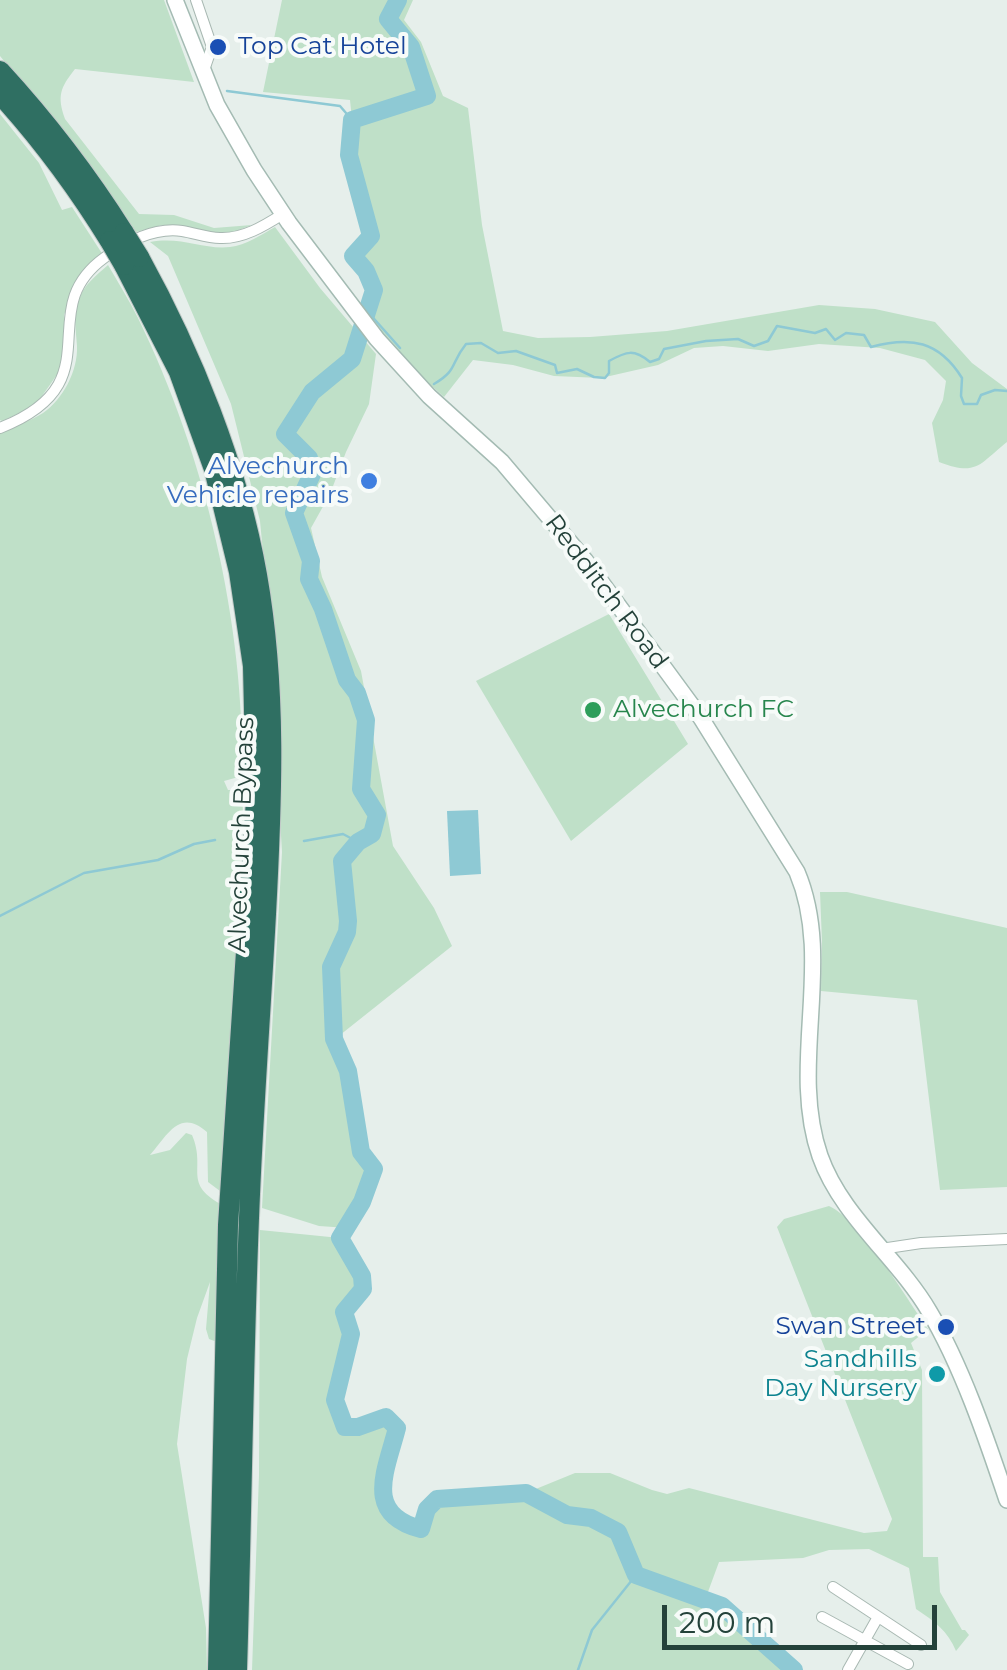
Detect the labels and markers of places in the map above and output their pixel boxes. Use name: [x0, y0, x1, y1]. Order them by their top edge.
place label: Top Cat Hotel: [238, 32, 407, 62]
marker: Top Cat Hotel: [207, 36, 229, 58]
place label: Alvechurch Vehicle repairs: [167, 452, 349, 511]
marker: Alvechurch Vehicle repairs: [358, 470, 380, 492]
place label: Alvechurch FC: [613, 695, 794, 725]
marker: Alvechurch FC: [582, 699, 604, 721]
place label: Swan Street: [776, 1312, 926, 1342]
marker: Swan Street: [935, 1316, 957, 1338]
place label: Sandhills Day Nursery: [764, 1345, 917, 1404]
marker: Sandhills Day Nursery: [926, 1363, 948, 1385]

